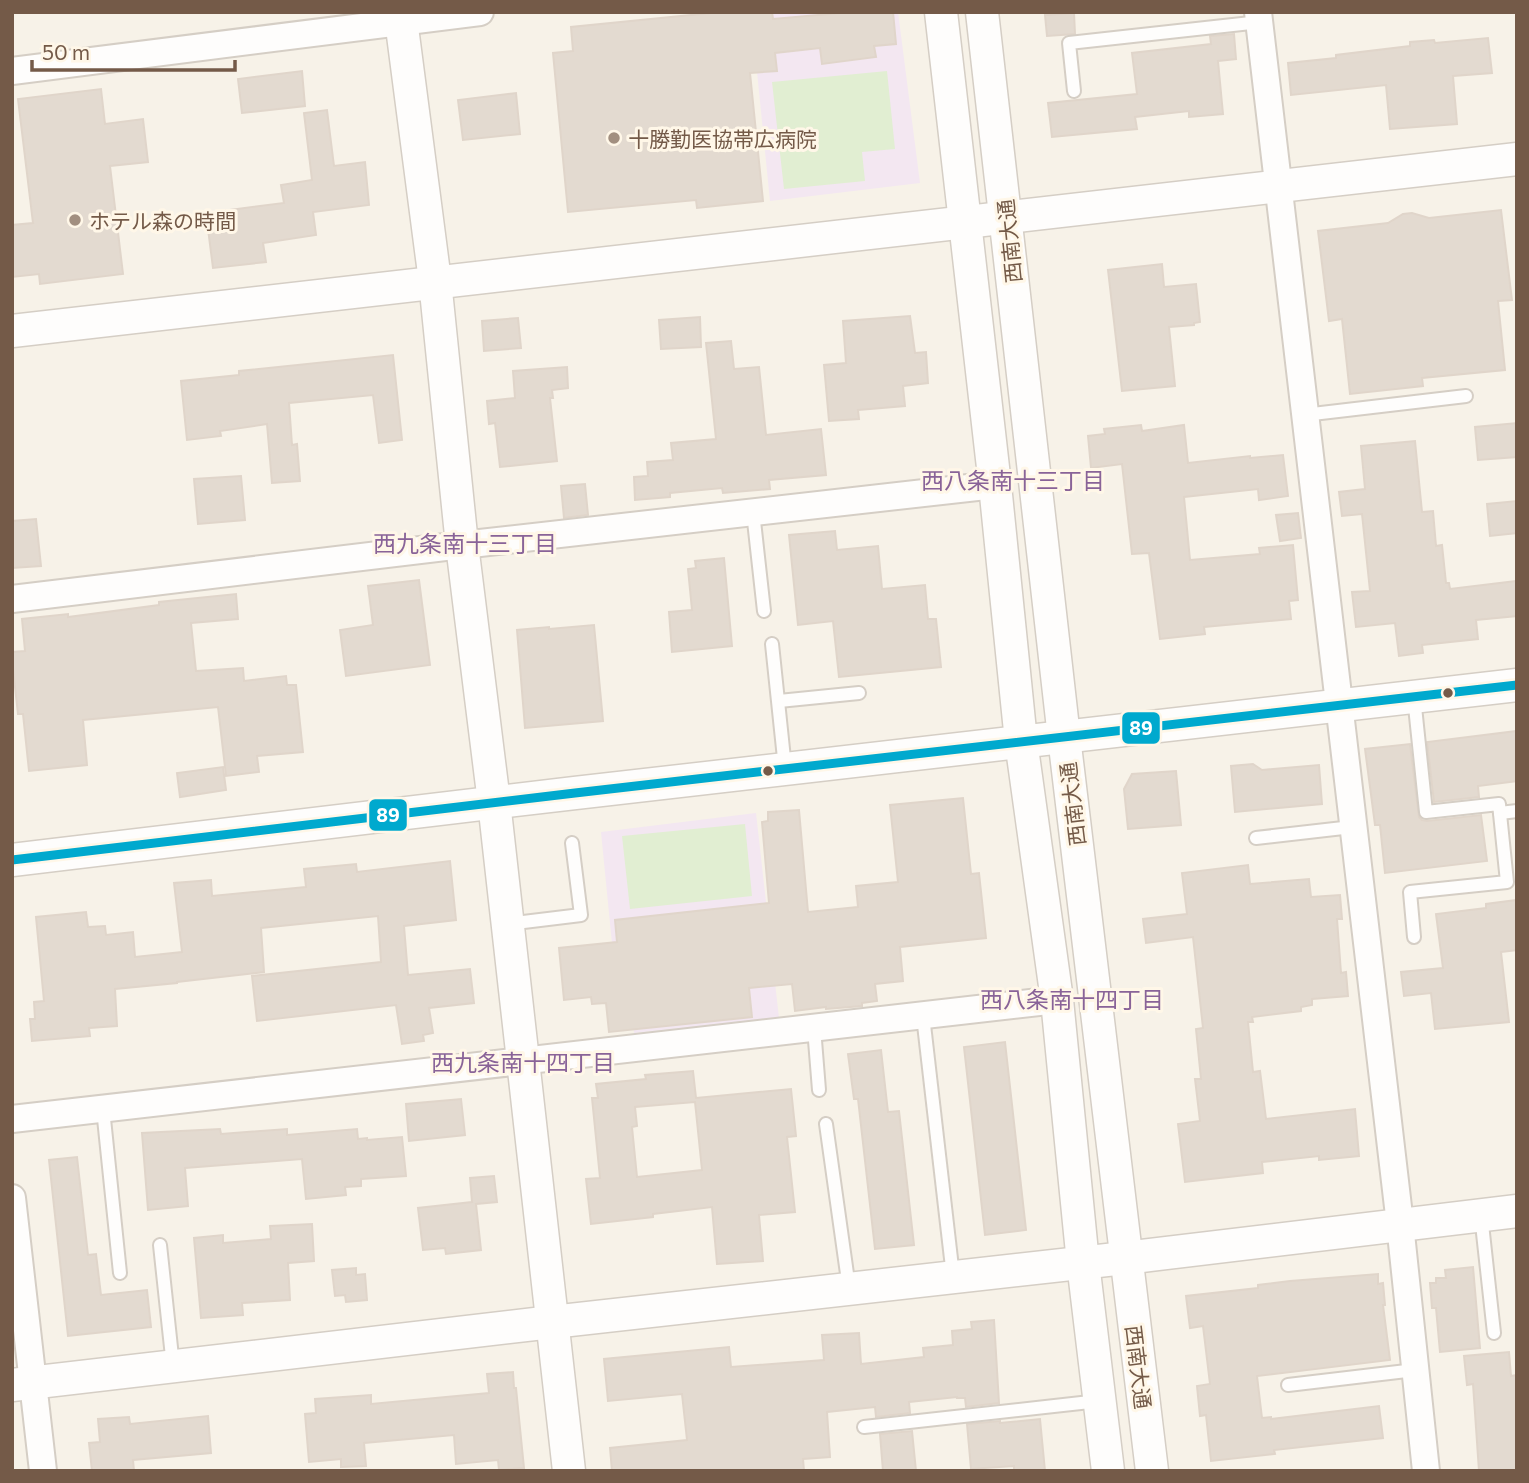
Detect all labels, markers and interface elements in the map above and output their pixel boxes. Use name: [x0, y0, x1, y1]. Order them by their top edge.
scale bar: [32, 28, 234, 72]
text: 50 m: [42, 39, 90, 64]
place label: 十勝勤医協帯広病院: [628, 126, 817, 151]
marker: 十勝勤医協帯広病院: [606, 130, 622, 146]
street label: 西南大通: [992, 198, 1026, 284]
place label: ホテル森の時間: [89, 208, 236, 233]
marker: ホテル森の時間: [67, 212, 83, 228]
district label: 西八条南十三丁目: [921, 466, 1105, 494]
district label: 西九条南十三丁目: [373, 529, 557, 557]
unlabelled marker: [1441, 686, 1455, 700]
line badge: 89: [1121, 711, 1161, 745]
text: 89: [1129, 716, 1153, 739]
street label: 西南大通: [1054, 761, 1090, 847]
unlabelled marker: [761, 764, 775, 778]
line badge: 89: [368, 798, 408, 832]
text: 89: [376, 803, 400, 826]
district label: 西八条南十四丁目: [980, 985, 1164, 1013]
district label: 西九条南十四丁目: [431, 1048, 615, 1076]
street label: 西南大通: [1121, 1324, 1157, 1410]

